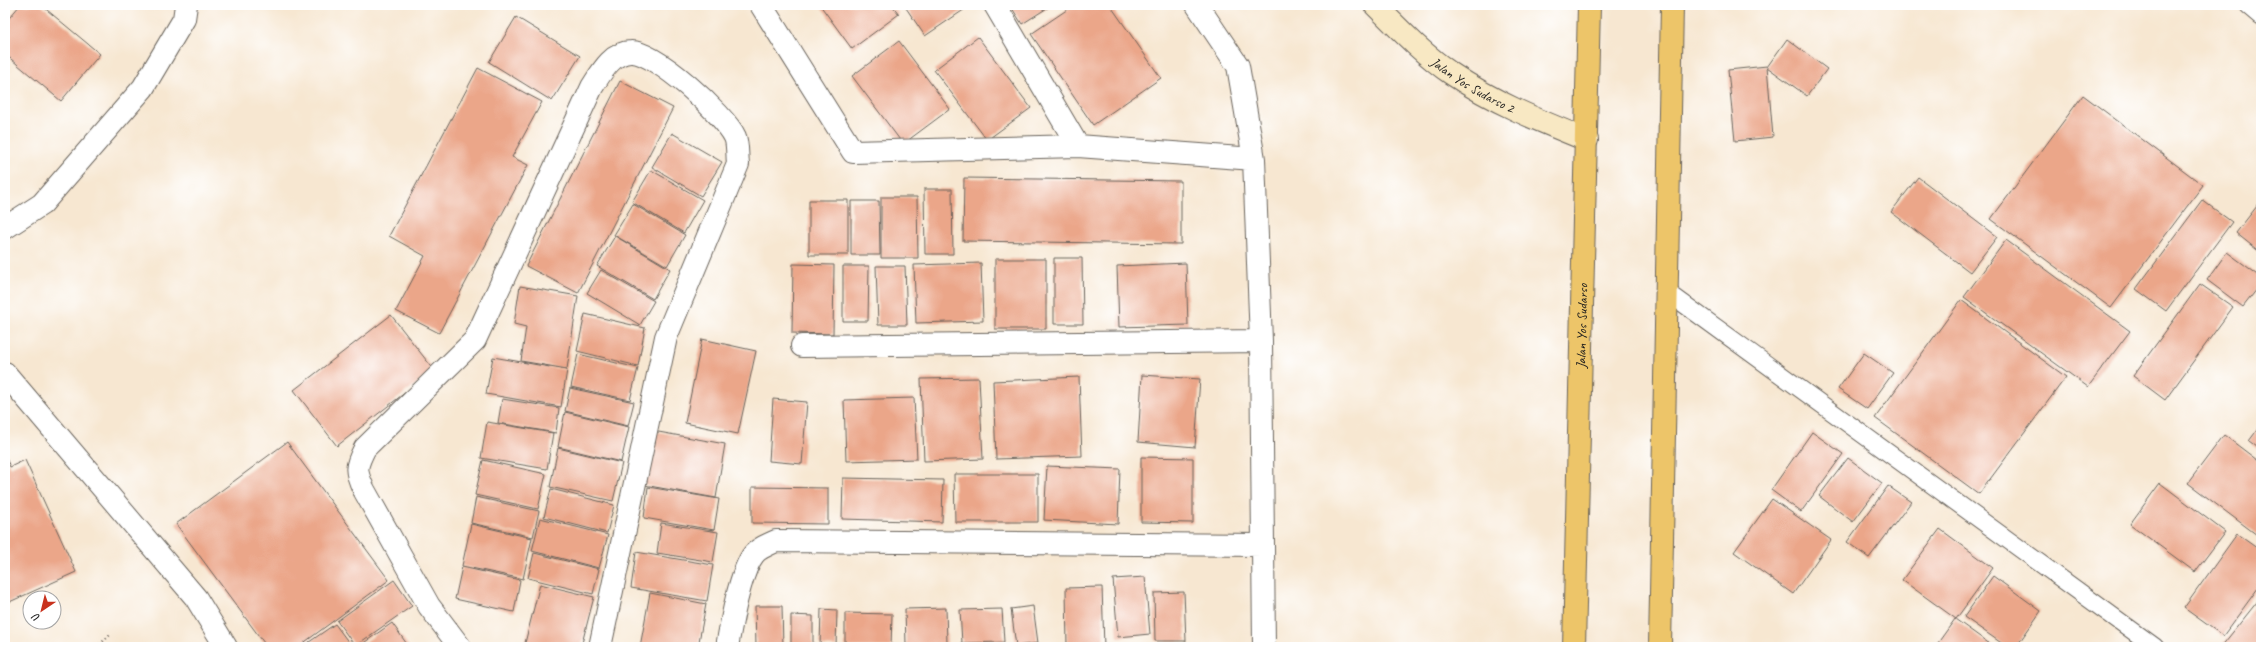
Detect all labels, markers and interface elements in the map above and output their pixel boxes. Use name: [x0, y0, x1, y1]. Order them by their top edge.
street label: Jalan Yos Sudarso 2: [1427, 53, 1519, 117]
street label: Jalan Yos Sudarso: [1572, 282, 1591, 370]
north arrow: [22, 590, 62, 630]
text: U: [28, 609, 42, 625]

